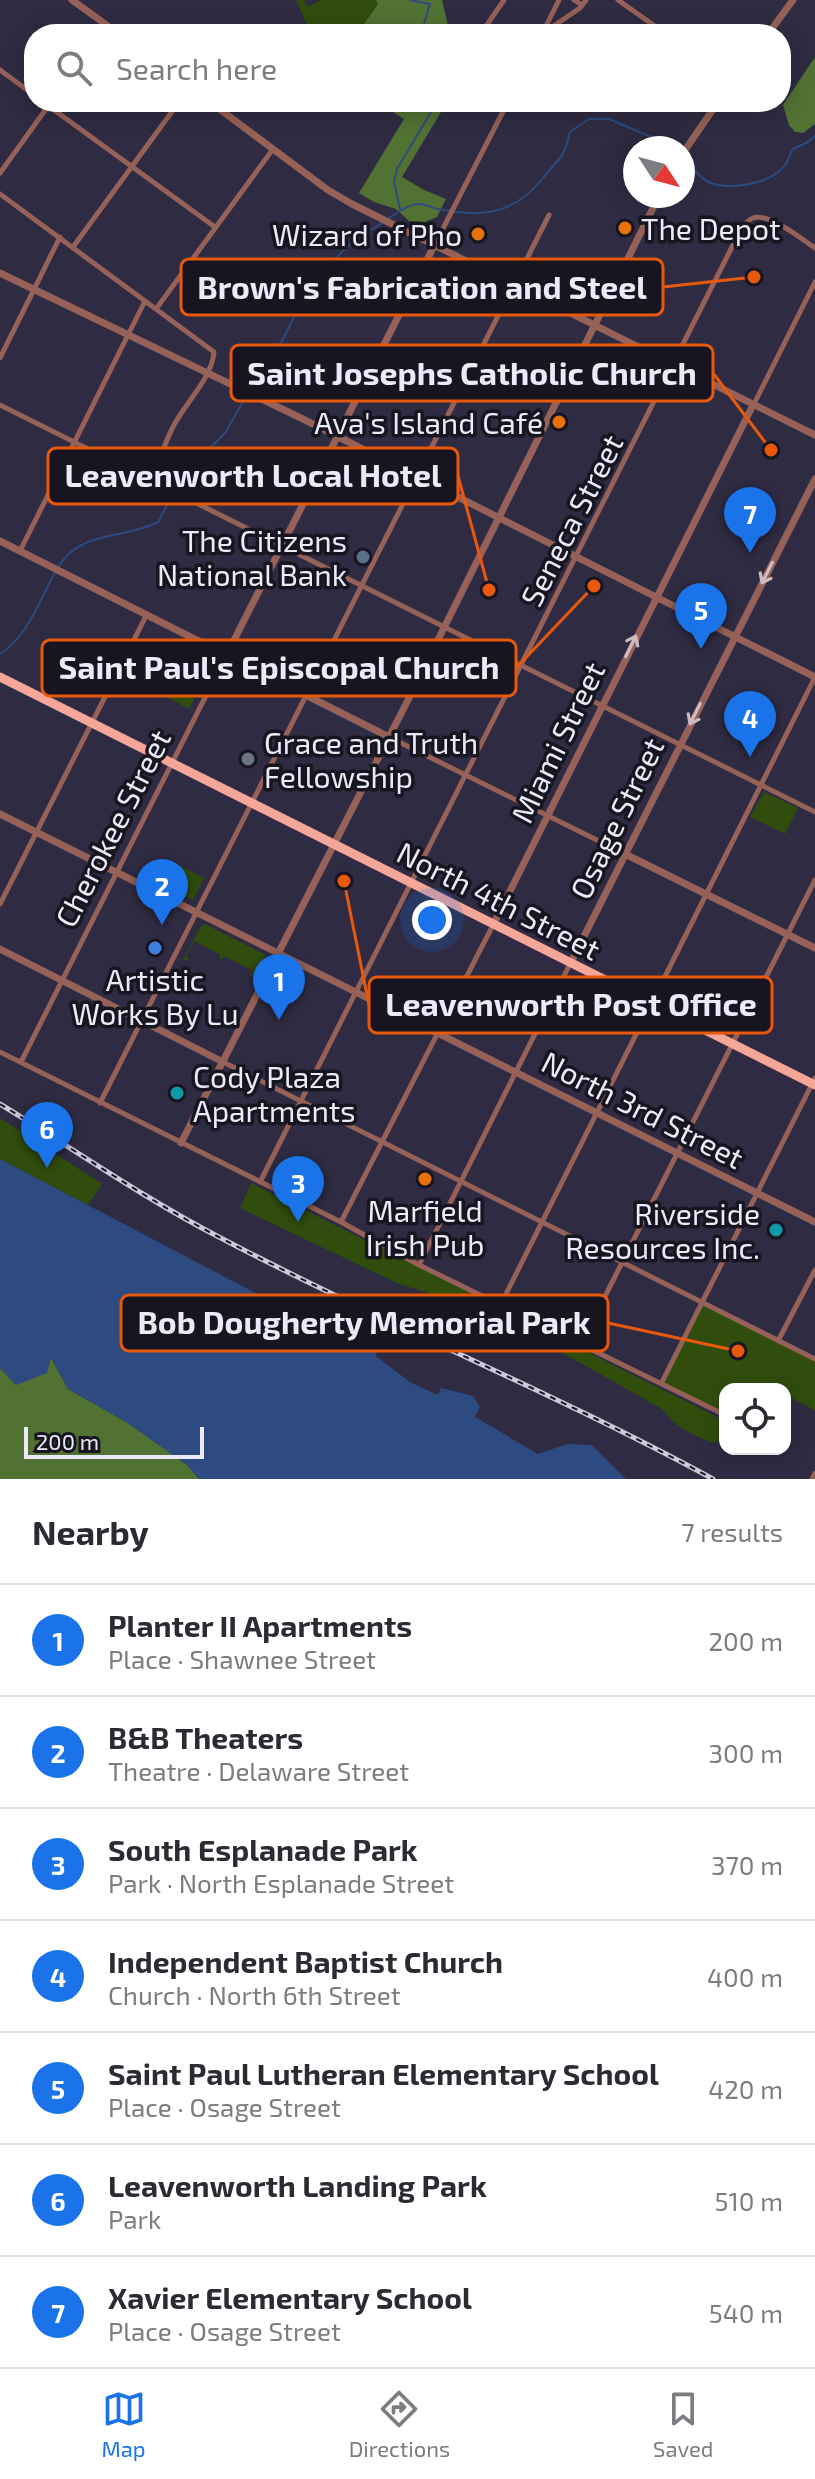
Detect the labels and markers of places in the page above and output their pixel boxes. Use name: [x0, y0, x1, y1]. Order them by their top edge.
place label: The Depot: [641, 210, 781, 246]
place label: Wizard of Pho: [272, 216, 462, 252]
marker: The Depot: [616, 219, 634, 237]
marker: Wizard of Pho: [469, 225, 487, 243]
callout: Brown's Fabrication and Steel: [181, 259, 663, 315]
callout: Saint Josephs Catholic Church: [231, 345, 713, 401]
place label: Ava's Island Café: [314, 404, 543, 440]
marker: Ava's Island Café: [550, 413, 568, 431]
callout: Leavenworth Local Hotel: [48, 448, 458, 504]
pin: 7: [724, 487, 776, 553]
place label: The Citizens National Bank: [157, 522, 347, 592]
marker: The Citizens National Bank: [354, 548, 372, 566]
pin: 5: [675, 583, 727, 649]
callout: Saint Paul's Episcopal Church: [42, 640, 516, 696]
pin: 4: [724, 691, 776, 757]
place label: Grace and Truth Fellowship: [264, 724, 478, 794]
marker: Grace and Truth Fellowship: [239, 750, 257, 768]
pin: 2: [136, 859, 188, 925]
marker: Artistic Works By Lu: [146, 939, 164, 957]
pin: 1: [253, 954, 305, 1020]
place label: Artistic Works By Lu: [71, 961, 239, 1031]
callout: Leavenworth Post Office: [369, 977, 772, 1033]
place label: Cody Plaza Apartments: [193, 1058, 355, 1128]
marker: Cody Plaza Apartments: [168, 1084, 186, 1102]
pin: 6: [21, 1102, 73, 1168]
pin: 3: [272, 1156, 324, 1222]
marker: Marfield Irish Pub: [416, 1170, 434, 1188]
place label: Marfield Irish Pub: [366, 1192, 484, 1262]
place label: Riverside Resources Inc.: [565, 1195, 760, 1265]
marker: Riverside Resources Inc.: [767, 1221, 785, 1239]
callout: Bob Dougherty Memorial Park: [121, 1295, 608, 1351]

